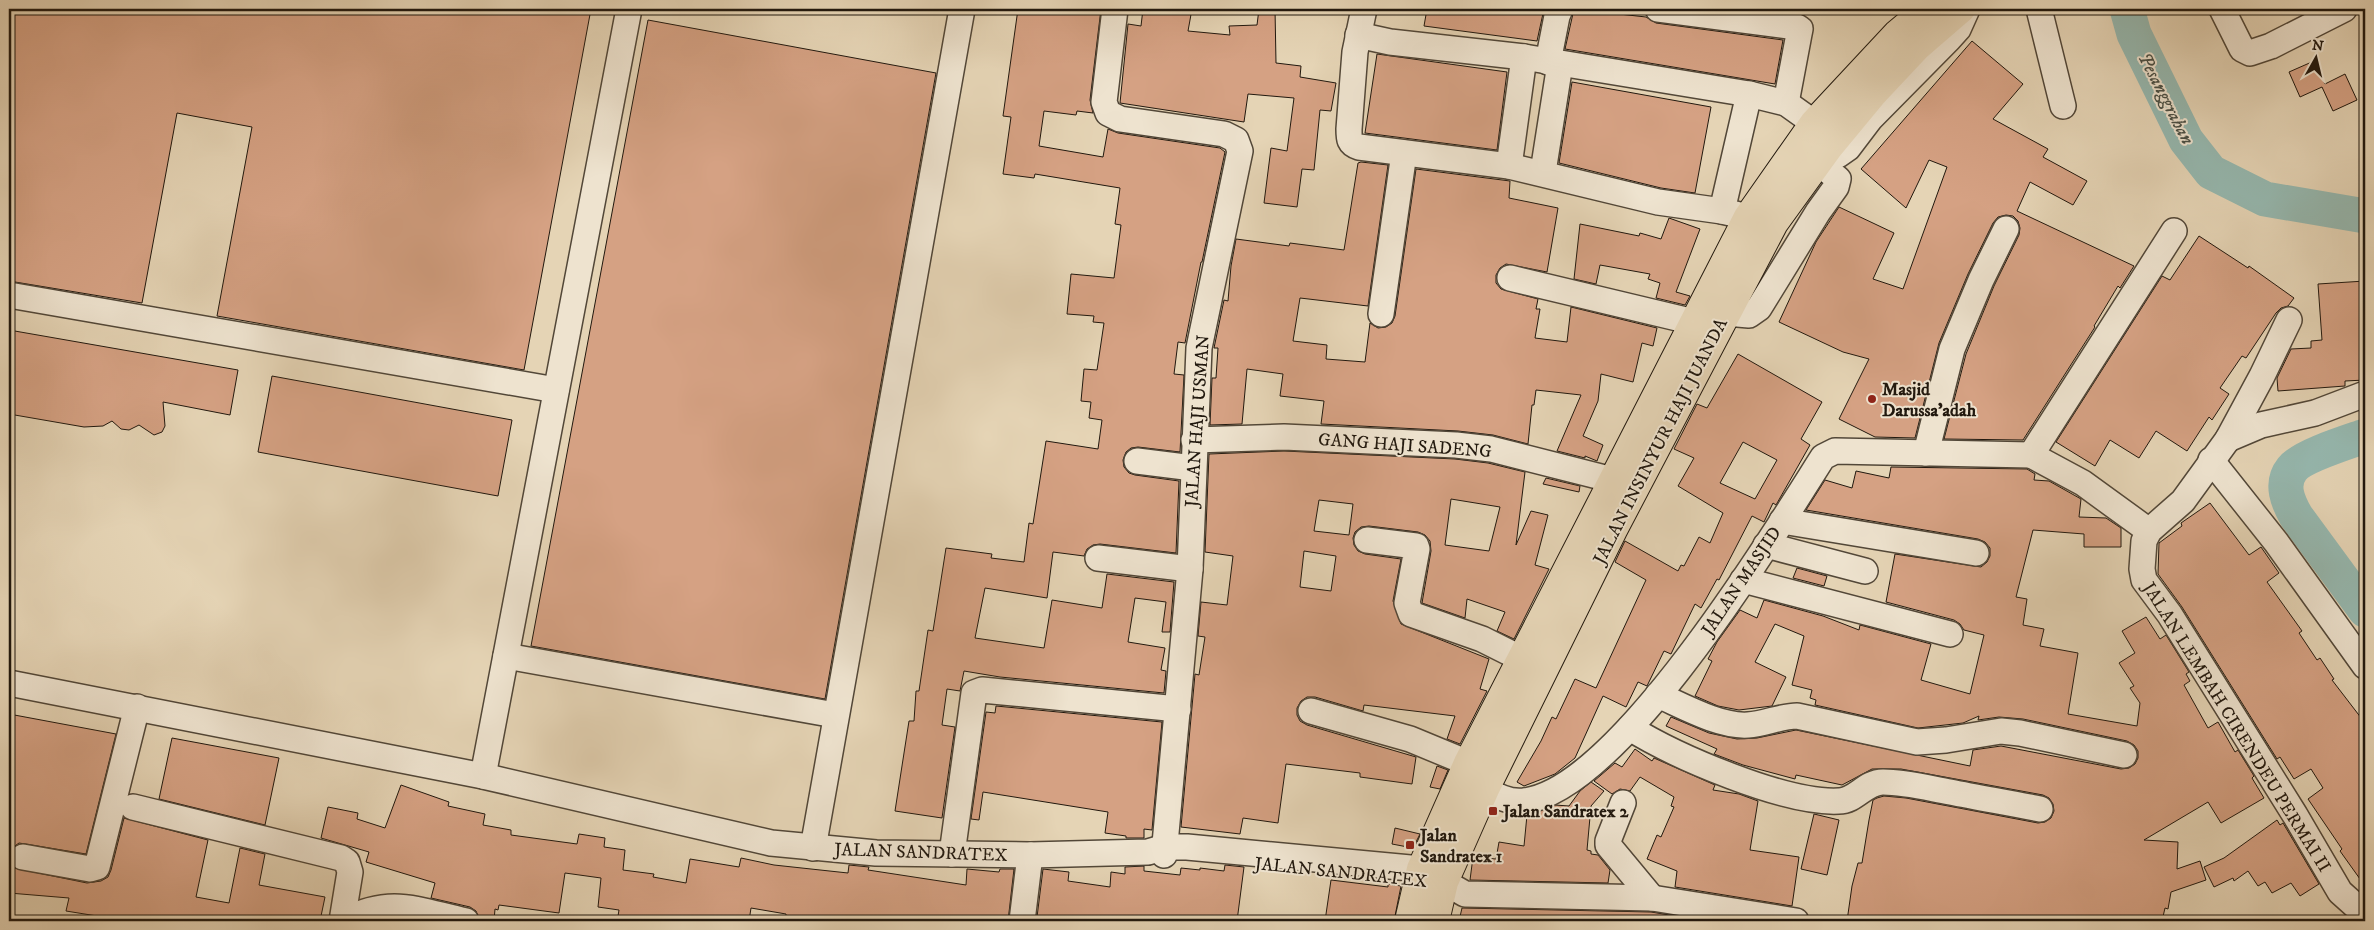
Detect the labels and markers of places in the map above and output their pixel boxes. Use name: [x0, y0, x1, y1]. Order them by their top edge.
place label: Masjid Darussa'adah: [1882, 379, 1977, 422]
marker: Masjid Darussa'adah: [1866, 393, 1878, 405]
place label: Jalan Sandratex 2: [1501, 801, 1629, 823]
marker: Jalan Sandratex 2: [1487, 805, 1499, 817]
place label: Jalan Sandratex 1: [1418, 825, 1503, 868]
marker: Jalan Sandratex 1: [1404, 839, 1416, 851]

